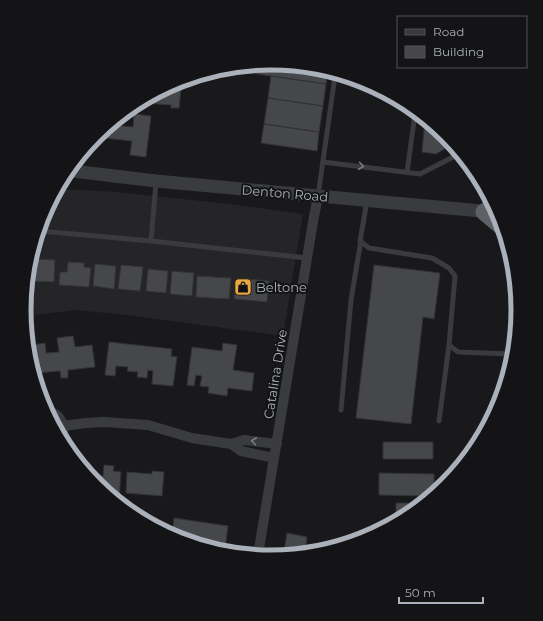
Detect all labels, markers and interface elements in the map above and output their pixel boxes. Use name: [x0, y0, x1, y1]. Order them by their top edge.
legend: [397, 16, 527, 68]
text: Road: [433, 24, 464, 39]
text: Building: [433, 44, 484, 59]
one-way arrow: [358, 162, 365, 171]
street label: Denton Road: [241, 181, 329, 205]
shop icon: Beltone: [233, 277, 253, 297]
place label: Beltone: [256, 279, 307, 295]
street label: Catalina Drive: [260, 328, 290, 420]
one-way arrow: [250, 437, 257, 446]
scale bar: [399, 579, 483, 605]
text: 50 m: [405, 585, 436, 600]

